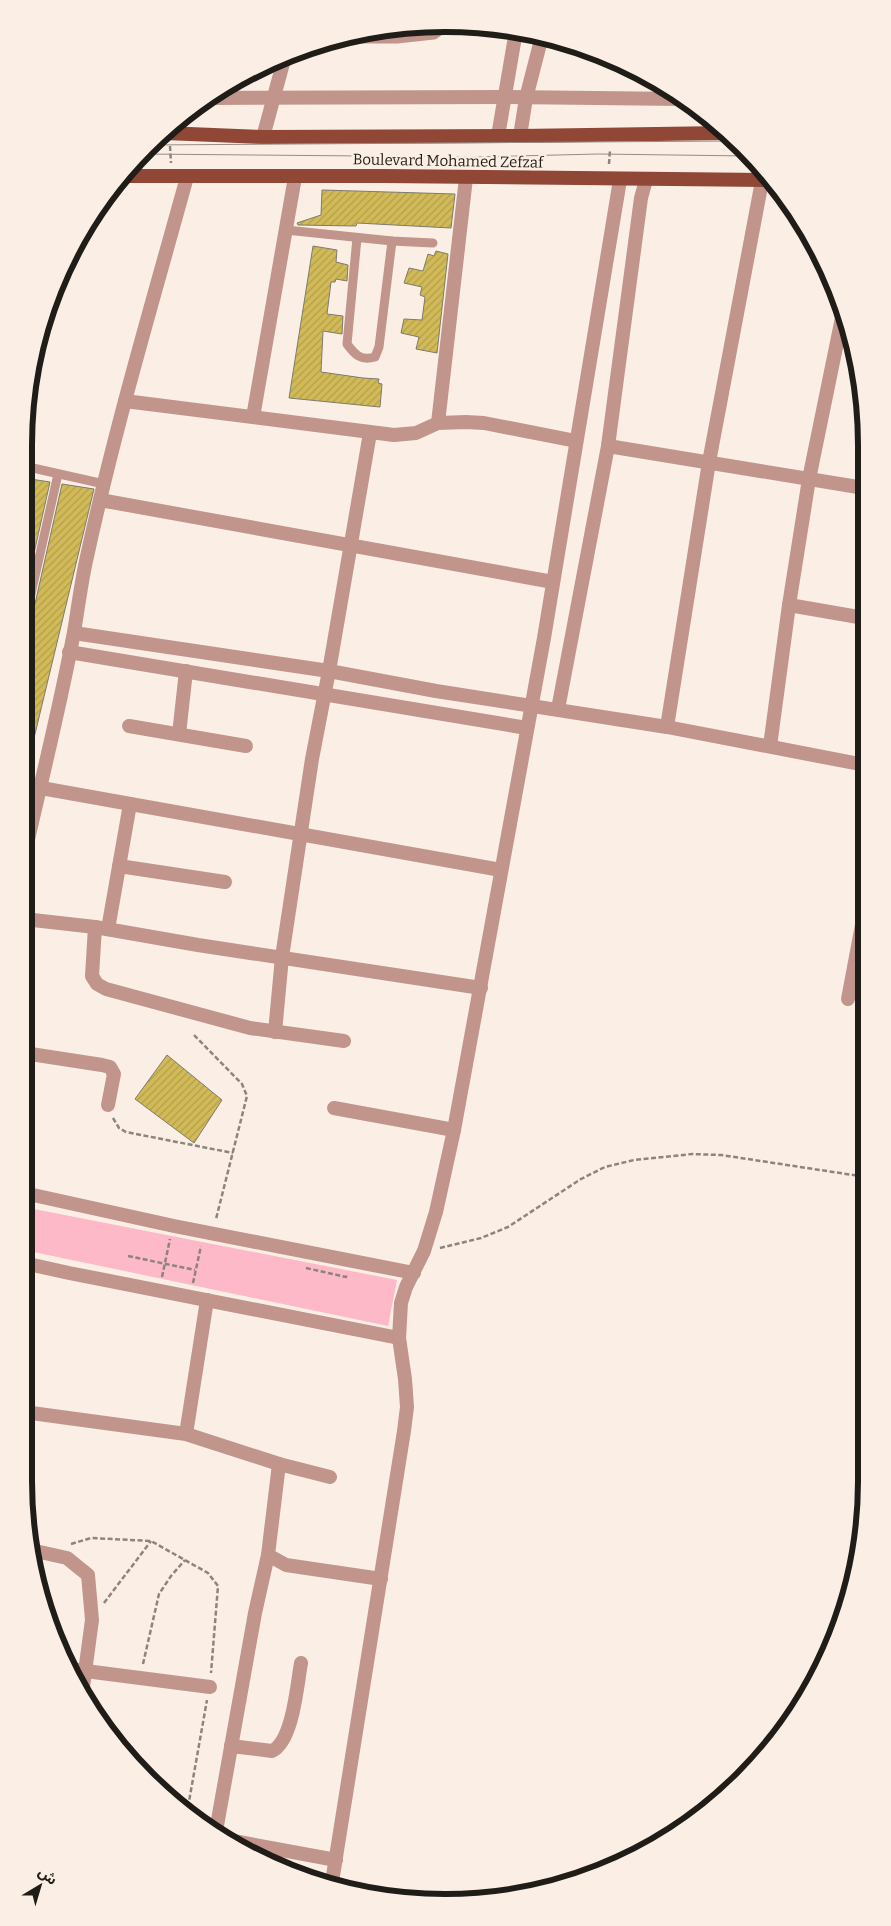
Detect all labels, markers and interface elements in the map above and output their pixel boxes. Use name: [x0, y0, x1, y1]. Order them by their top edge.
street label: Boulevard Mohamed Zefzaf: [353, 150, 545, 172]
north arrow: [15, 1861, 65, 1911]
text: ش: [35, 1864, 60, 1889]

